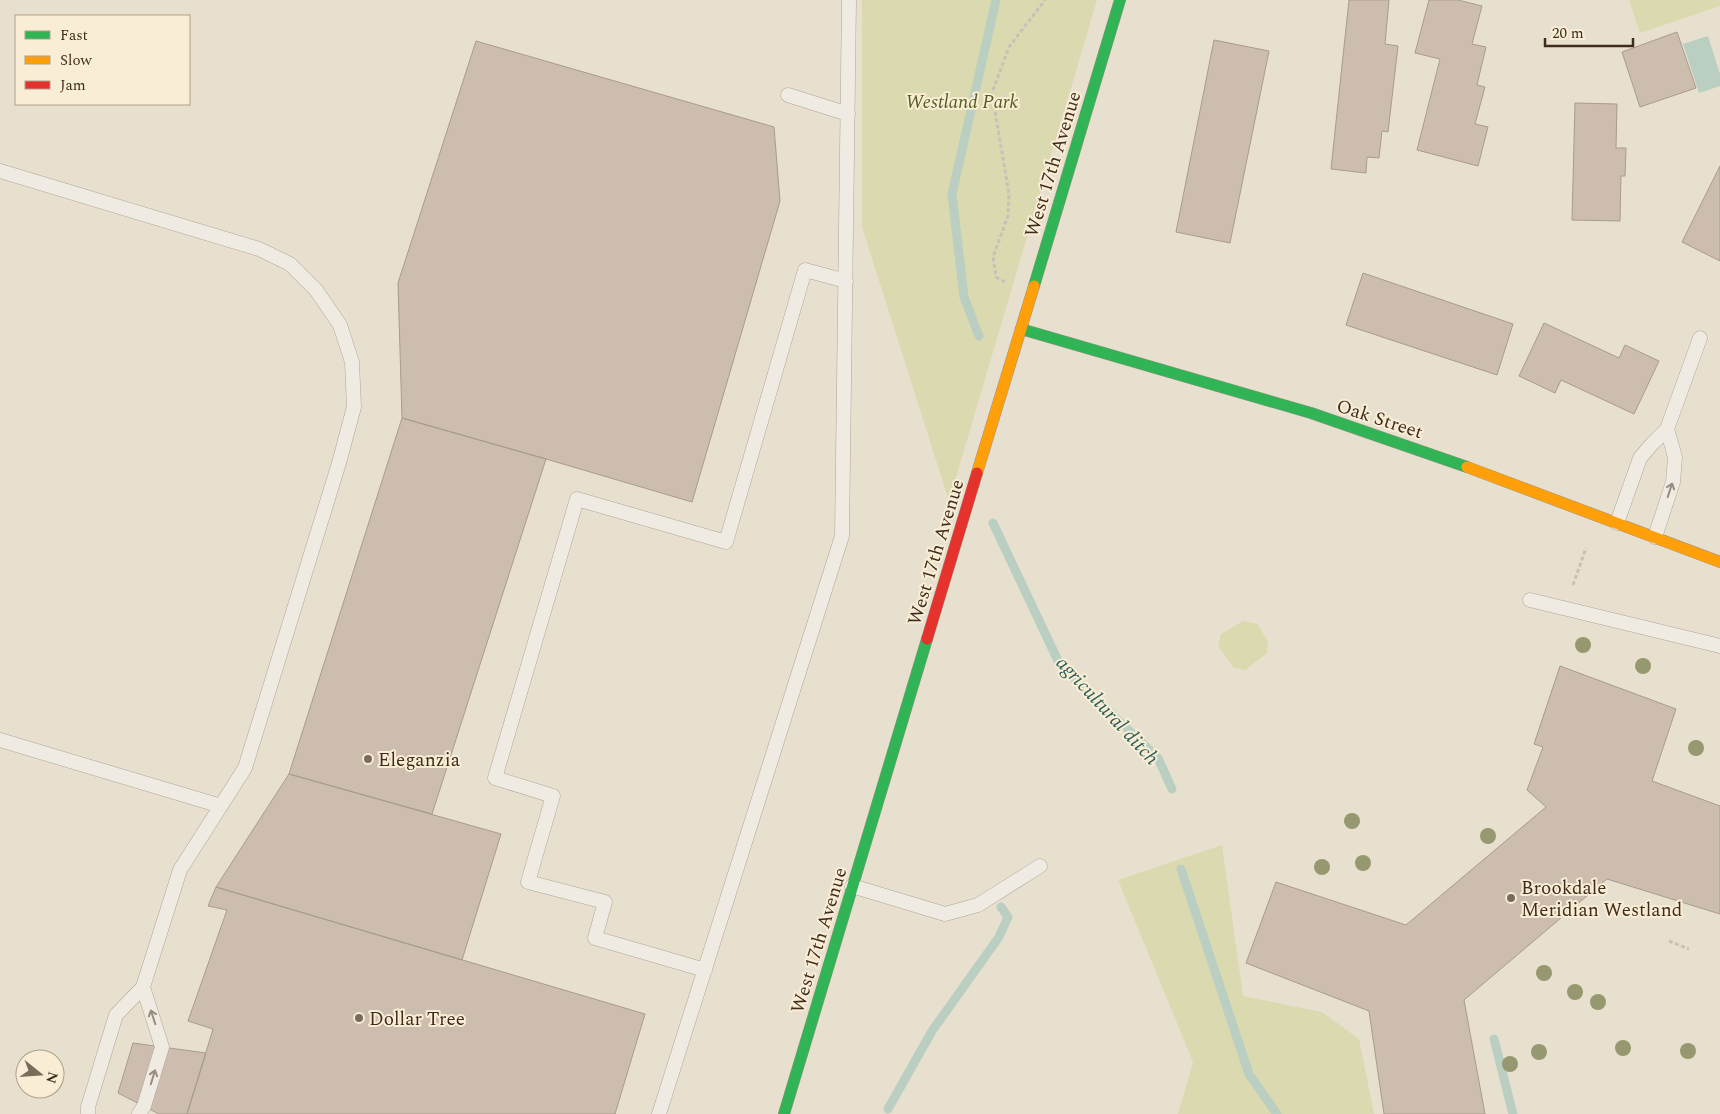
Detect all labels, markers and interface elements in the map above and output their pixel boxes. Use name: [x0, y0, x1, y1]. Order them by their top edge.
legend: [15, 15, 190, 105]
scale bar: [1545, 15, 1632, 47]
text: 20 m: [1552, 22, 1584, 45]
text: Fast: [60, 24, 88, 47]
text: Slow: [60, 49, 92, 72]
text: Jam: [60, 74, 86, 97]
park label: Westland Park: [906, 88, 1019, 117]
street label: West 17th Avenue: [1017, 88, 1089, 241]
street label: Oak Street: [1332, 392, 1427, 447]
street label: West 17th Avenue: [900, 476, 972, 629]
one-way arrow: [1666, 483, 1676, 499]
water label: agricultural ditch: [1049, 649, 1166, 772]
place label: Eleganzia: [378, 746, 461, 775]
marker: Eleganzia: [362, 753, 374, 765]
street label: West 17th Avenue: [783, 864, 855, 1017]
place label: Brookdale Meridian Westland: [1521, 874, 1682, 925]
marker: Brookdale Meridian Westland: [1505, 892, 1517, 904]
place label: Dollar Tree: [369, 1005, 465, 1034]
one-way arrow: [147, 1009, 157, 1025]
marker: Dollar Tree: [353, 1012, 365, 1024]
north arrow: [15, 1049, 65, 1099]
text: N: [40, 1069, 64, 1086]
one-way arrow: [149, 1069, 159, 1085]

